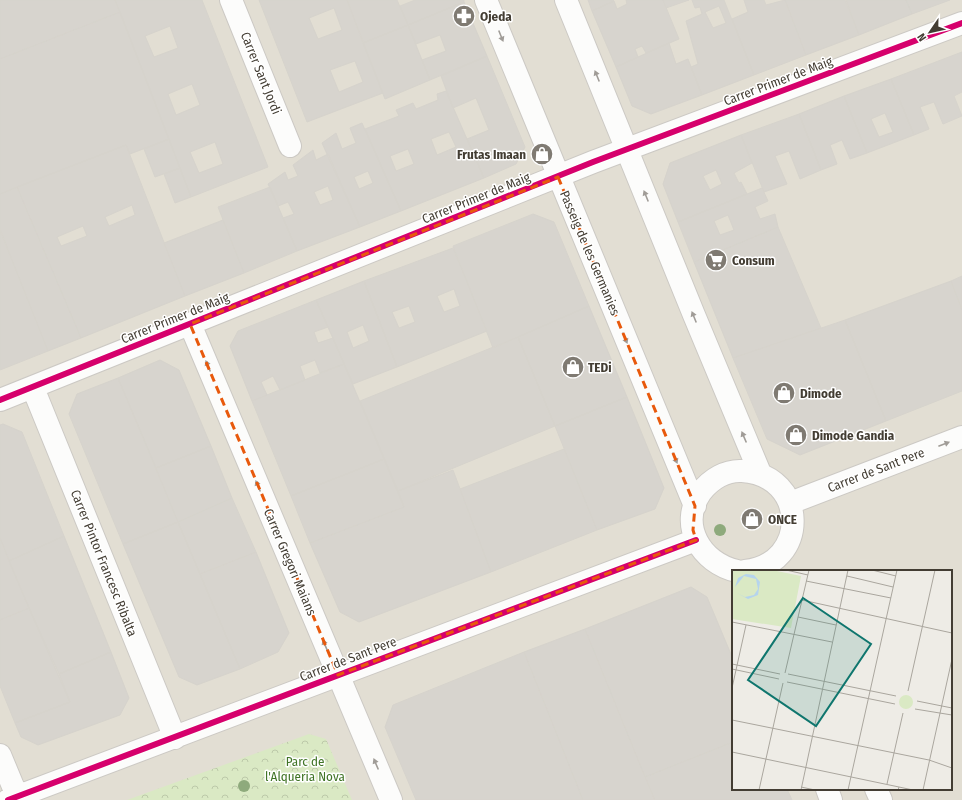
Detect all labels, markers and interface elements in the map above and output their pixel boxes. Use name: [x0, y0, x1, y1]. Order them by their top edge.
pharmacy icon: Ojeda: [451, 3, 477, 29]
place label: Ojeda: [480, 9, 512, 24]
north arrow: [910, 12, 950, 52]
street label: Carrer Sant Jordi: [238, 30, 284, 116]
one-way arrow: [498, 31, 504, 43]
text: N: [915, 31, 929, 44]
street label: Carrer Primer de Maig: [721, 53, 835, 109]
one-way arrow: [594, 69, 600, 81]
shop icon: Frutas Imaan: [529, 141, 555, 167]
place label: Frutas Imaan: [457, 147, 526, 162]
street label: Carrer Primer de Maig: [420, 169, 533, 227]
street label: Passeig de les Germanies: [557, 188, 623, 318]
one-way arrow: [643, 190, 649, 202]
supermarket icon: Consum: [703, 247, 729, 273]
place label: Consum: [732, 253, 775, 268]
street label: Carrer Primer de Maig: [119, 289, 232, 347]
one-way arrow: [691, 310, 697, 322]
one-way arrow: [622, 332, 628, 343]
shop icon: TEDi: [560, 354, 586, 380]
one-way arrow: [204, 360, 210, 372]
place label: TEDi: [588, 360, 612, 375]
shop icon: Dimode: [771, 380, 797, 406]
place label: Dimode: [800, 386, 842, 401]
shop icon: Dimode Gandia: [783, 422, 809, 448]
place label: Dimode Gandia: [812, 428, 895, 443]
one-way arrow: [741, 431, 748, 443]
one-way arrow: [939, 441, 951, 447]
street label: Carrer de Sant Pere: [826, 445, 926, 495]
one-way arrow: [672, 452, 678, 464]
one-way arrow: [255, 480, 261, 492]
street label: Carrer Pintor Francesc Ribalta: [68, 487, 140, 639]
street label: Carrer Gregori Maians: [261, 506, 320, 618]
shop icon: ONCE: [739, 506, 765, 532]
place label: ONCE: [768, 512, 797, 527]
inset map: [732, 570, 952, 790]
street label: Carrer de Sant Pere: [298, 634, 398, 684]
one-way arrow: [321, 638, 327, 650]
park label: Parc de l'Alqueria Nova: [265, 754, 345, 784]
one-way arrow: [372, 758, 378, 770]

